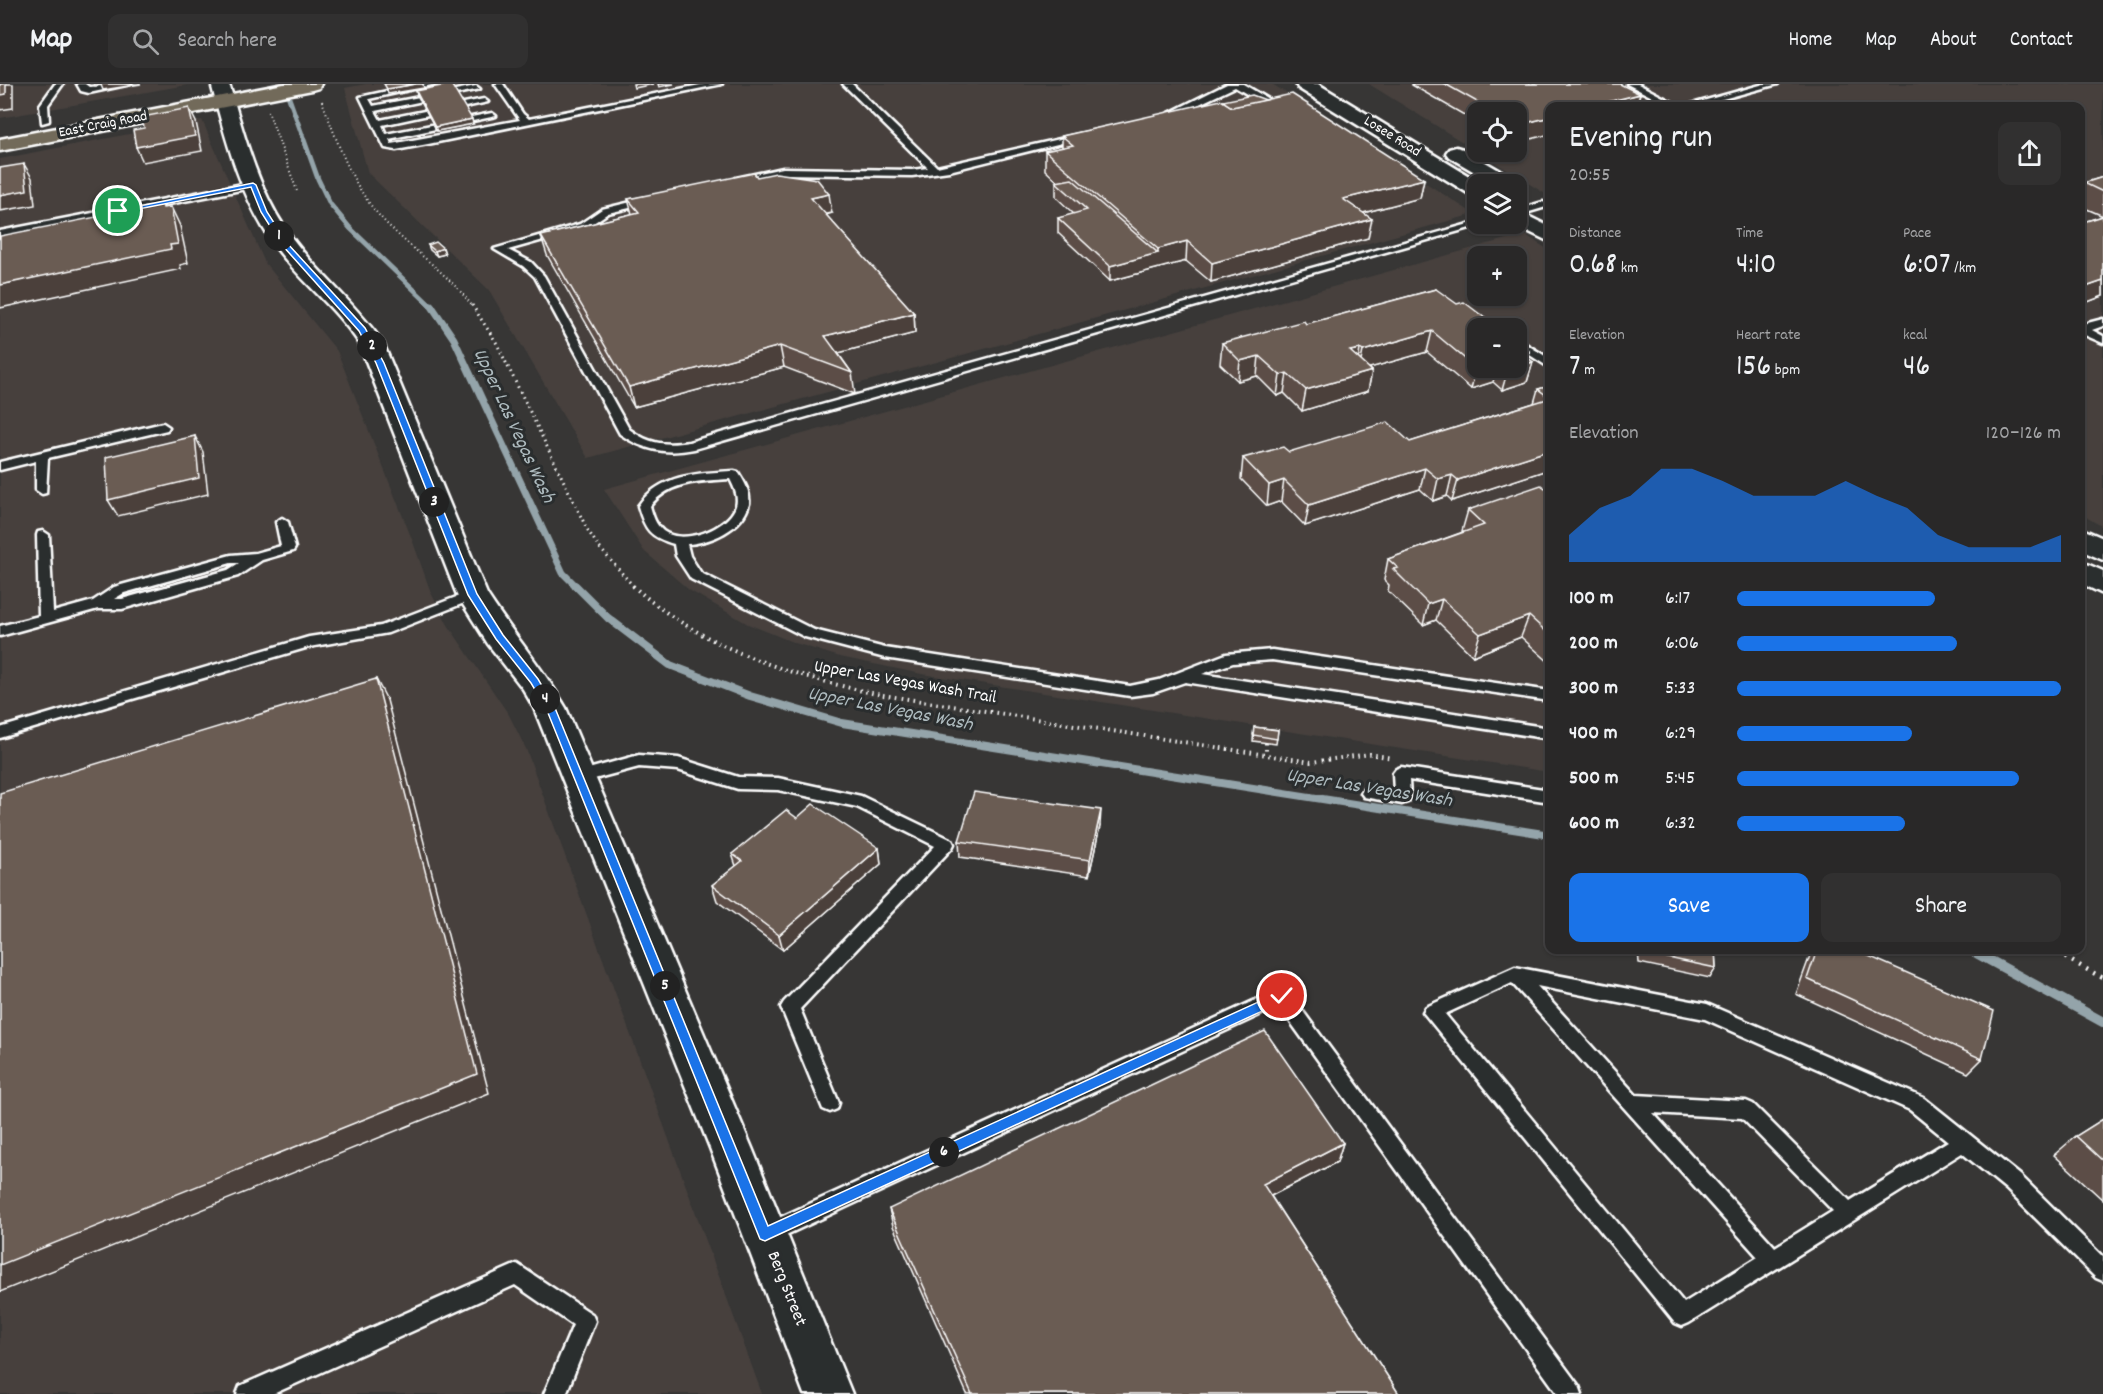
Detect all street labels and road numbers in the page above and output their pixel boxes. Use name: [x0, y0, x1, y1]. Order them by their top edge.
street label: East Craig Road: [57, 106, 149, 144]
street label: Losee Road: [1359, 111, 1425, 163]
street label: Upper Las Vegas Wash Trail: [812, 656, 998, 710]
street label: Berg Street: [760, 1248, 812, 1331]

